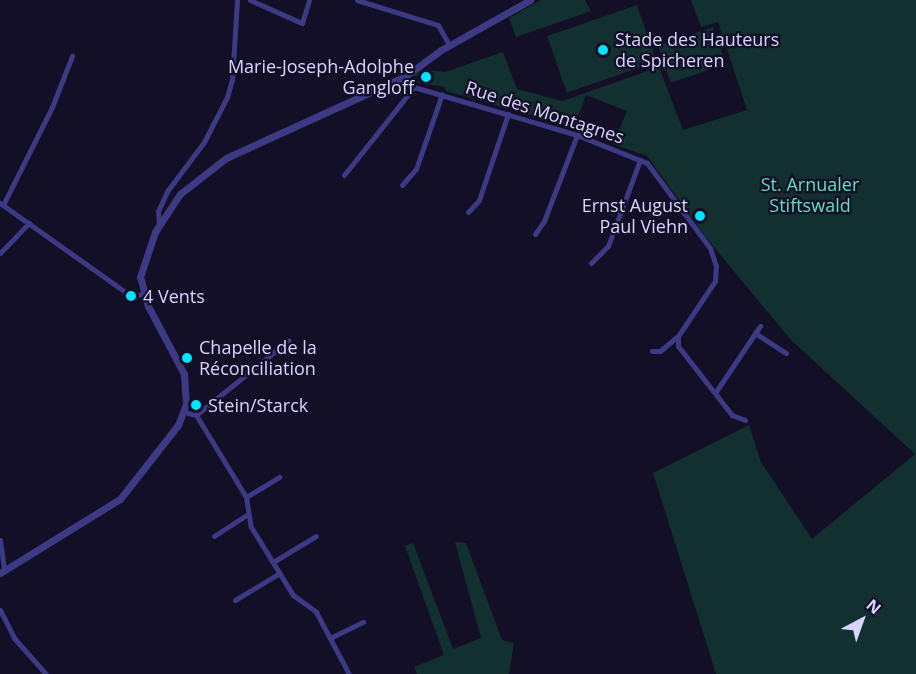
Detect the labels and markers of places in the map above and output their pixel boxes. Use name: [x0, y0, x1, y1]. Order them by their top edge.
place label: Stade des Hauteurs de Spicheren: [615, 29, 779, 72]
marker: Stade des Hauteurs de Spicheren: [596, 43, 610, 57]
place label: Marie-Joseph-Adolphe Gangloff: [228, 56, 414, 98]
marker: Marie-Joseph-Adolphe Gangloff: [419, 70, 433, 84]
place label: Ernst August Paul Viehn: [582, 195, 688, 238]
marker: Ernst August Paul Viehn: [693, 209, 707, 223]
place label: 4 Vents: [143, 285, 205, 307]
marker: 4 Vents: [124, 289, 138, 303]
place label: Chapelle de la Réconciliation: [199, 337, 317, 380]
marker: Chapelle de la Réconciliation: [180, 351, 194, 365]
place label: Stein/Starck: [208, 394, 308, 416]
marker: Stein/Starck: [189, 398, 203, 412]

